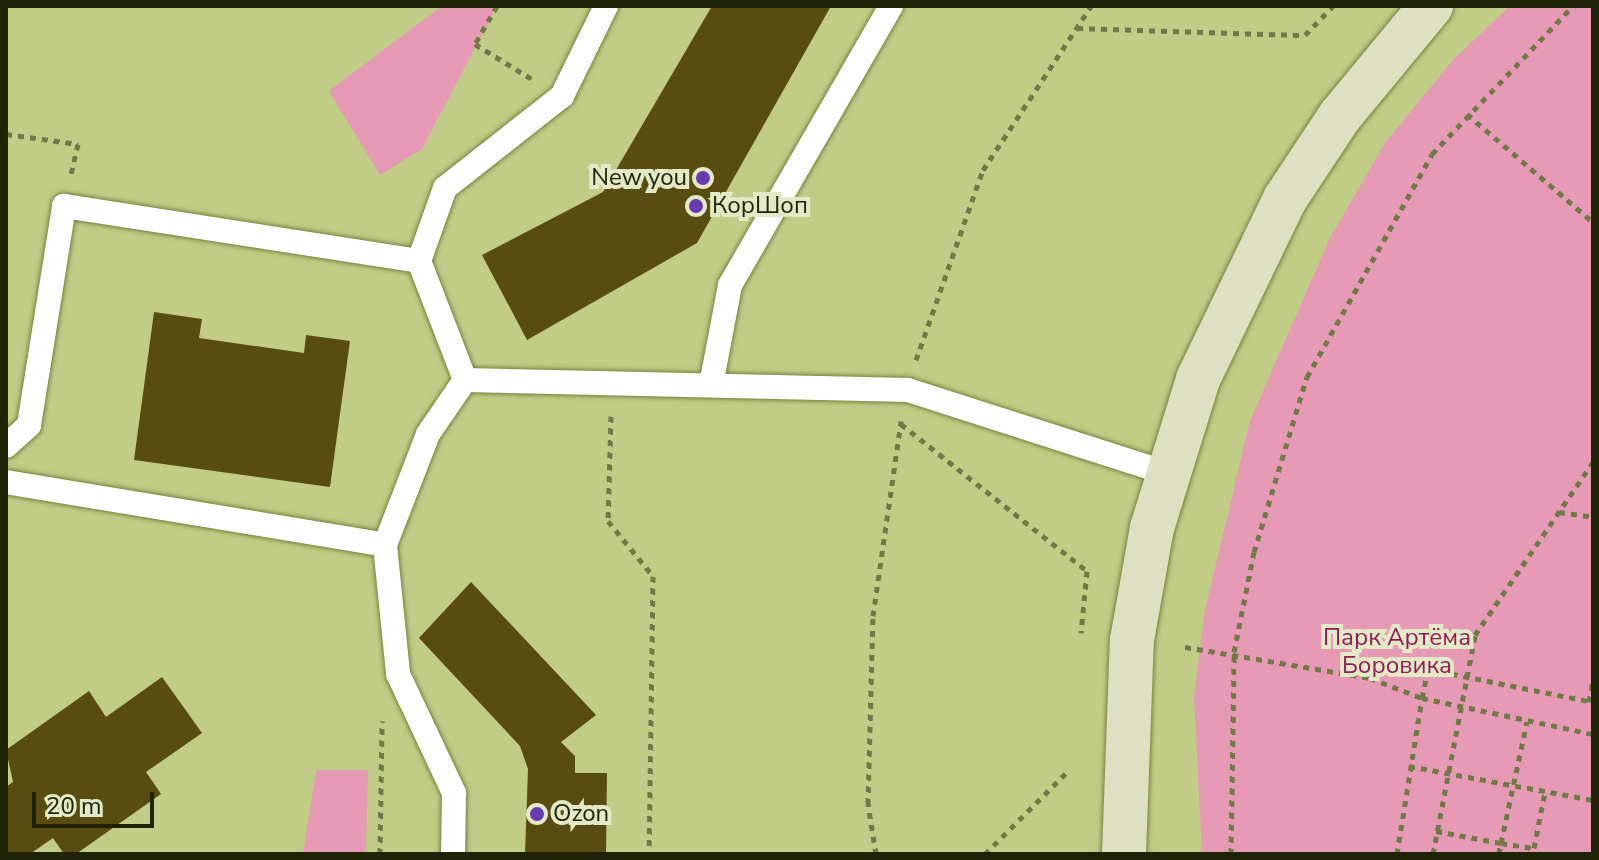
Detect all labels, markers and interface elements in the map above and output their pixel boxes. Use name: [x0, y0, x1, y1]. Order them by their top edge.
place label: New you: [591, 164, 687, 192]
marker: New you: [694, 169, 712, 187]
place label: КорШоп: [712, 192, 808, 220]
marker: КорШоп: [687, 197, 705, 215]
park label: Парк Артёма Боровика: [1323, 624, 1471, 680]
scale bar: [36, 776, 158, 826]
text: 20 m: [46, 790, 102, 822]
place label: Ozon: [553, 800, 609, 828]
marker: Ozon: [528, 805, 546, 823]

